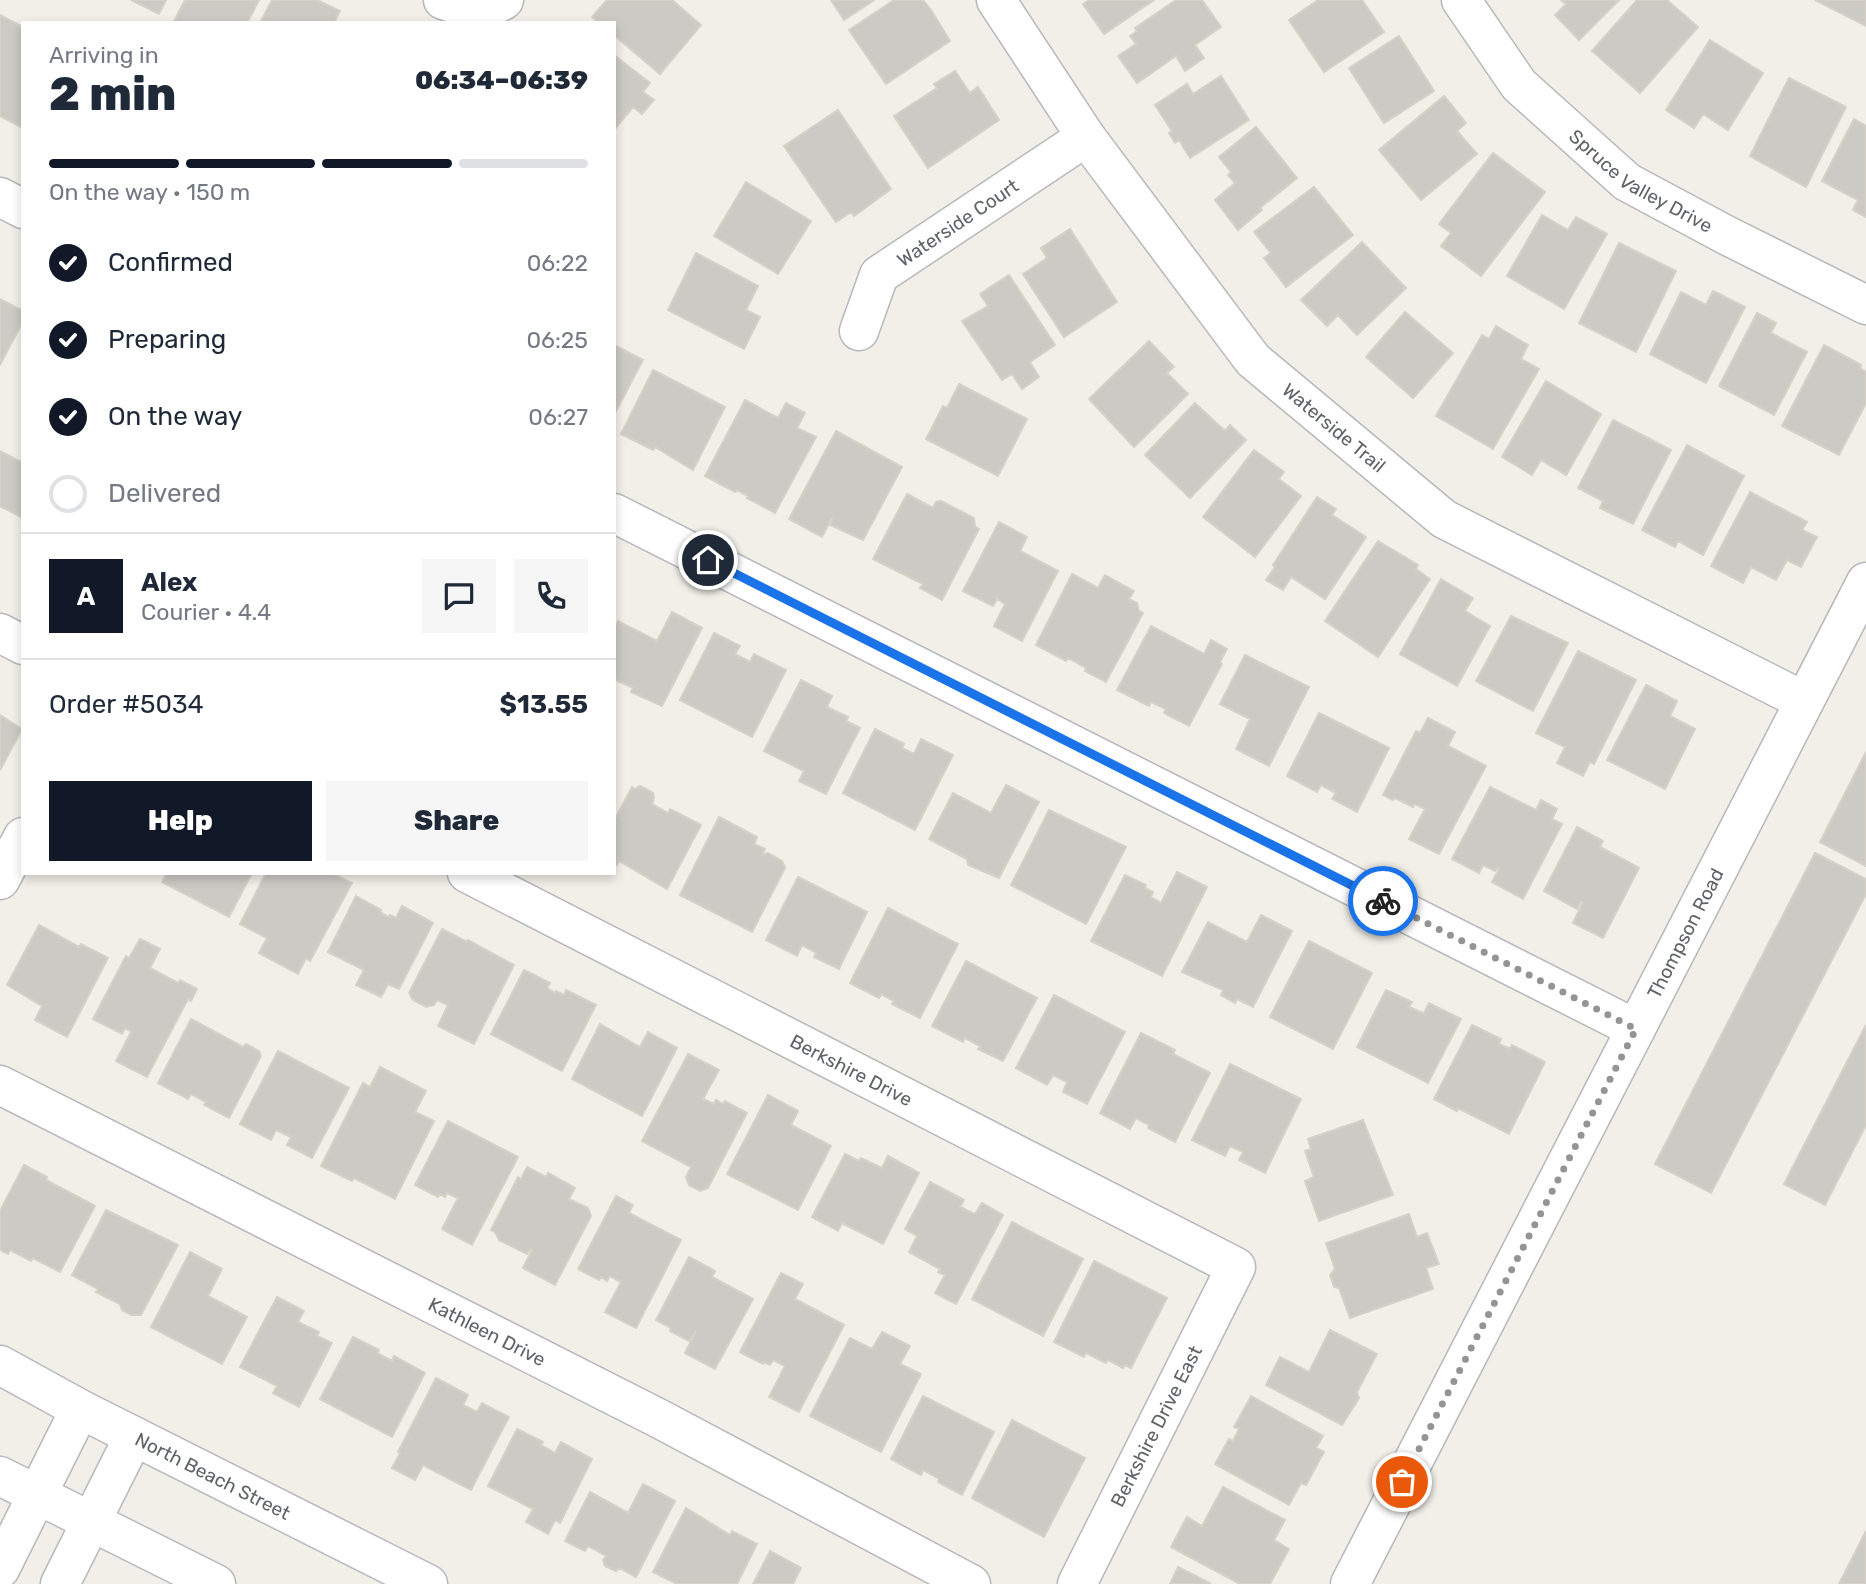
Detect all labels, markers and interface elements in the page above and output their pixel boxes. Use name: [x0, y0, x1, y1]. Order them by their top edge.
text: Arriving in: [49, 41, 159, 69]
text: 06:34–06:39: [415, 65, 588, 96]
text: 2 min: [49, 67, 176, 122]
street label: Spruce Valley Drive: [1564, 125, 1716, 238]
street label: Waterside Court: [893, 174, 1024, 272]
text: On the way · 150 m: [49, 178, 250, 206]
icon: check: [49, 244, 87, 282]
text: Confirmed: [108, 247, 233, 278]
text: 06:22: [527, 249, 588, 277]
icon: check: [49, 321, 87, 359]
text: Preparing: [108, 324, 226, 355]
text: 06:25: [526, 326, 588, 354]
street label: Waterside Trail: [1277, 378, 1390, 477]
icon: check: [49, 398, 87, 436]
text: On the way: [108, 401, 242, 432]
text: 06:27: [528, 403, 588, 431]
text: Delivered: [108, 478, 221, 509]
pin: [678, 530, 738, 590]
icon: home: [689, 541, 727, 579]
button: chat: [422, 559, 496, 633]
button: phone: [514, 559, 588, 633]
text: Alex: [141, 567, 197, 598]
text: A: [77, 581, 95, 612]
text: Courier · 4.4: [141, 598, 271, 626]
text: Order #5034: [49, 689, 204, 720]
text: $13.55: [500, 689, 588, 720]
button: Help: [49, 781, 312, 861]
button: Share: [326, 781, 588, 861]
street label: Thompson Road: [1643, 865, 1729, 1002]
courier: [1348, 866, 1418, 936]
icon: bike: [1364, 882, 1402, 920]
street label: Berkshire Drive: [786, 1030, 916, 1111]
street label: Kathleen Drive: [424, 1293, 549, 1371]
street label: Berkshire Drive East: [1106, 1341, 1207, 1511]
street label: North Beach Street: [131, 1428, 294, 1525]
pin: [1372, 1452, 1432, 1512]
icon: bag: [1383, 1463, 1421, 1501]

